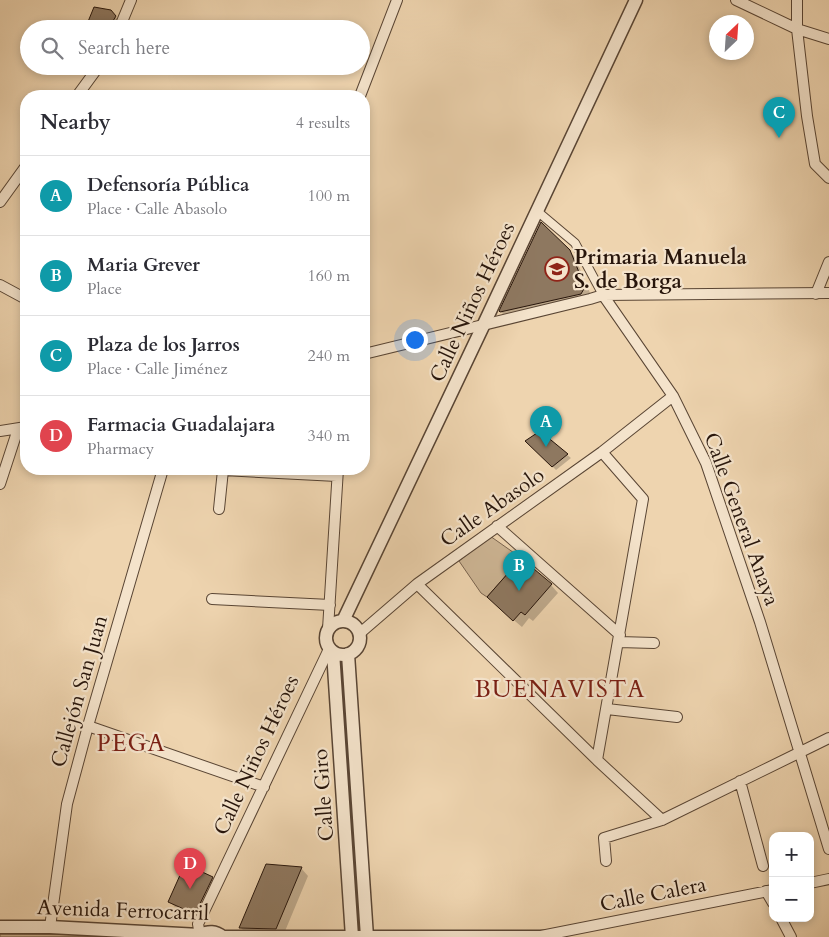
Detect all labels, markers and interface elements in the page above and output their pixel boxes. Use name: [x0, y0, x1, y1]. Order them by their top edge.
north arrow: [709, 15, 754, 60]
search box: [20, 20, 370, 75]
icon: search: [38, 34, 66, 62]
text: Search here: [78, 35, 170, 61]
pin: C: [763, 97, 795, 138]
text: Nearby: [40, 108, 111, 137]
text: 4 results: [296, 112, 350, 134]
text: Defensoría Pública: [87, 172, 250, 198]
text: A: [50, 185, 62, 207]
text: 100 m: [308, 185, 350, 207]
text: Place · Calle Abasolo: [87, 198, 227, 220]
street label: Calle Niños Héroes: [423, 217, 522, 387]
place label: Primaria Manuela S. de Borga: [574, 243, 748, 296]
text: Maria Grever: [87, 252, 200, 278]
school or university icon: Primaria Manuela S. de Borga: [544, 256, 570, 282]
text: B: [50, 265, 62, 287]
text: 160 m: [308, 265, 350, 287]
text: Place: [87, 278, 122, 300]
your location: [402, 327, 428, 353]
text: Plaza de los Jarros: [87, 332, 240, 358]
text: C: [50, 345, 62, 367]
text: 240 m: [308, 345, 350, 367]
text: Place · Calle Jiménez: [87, 358, 228, 380]
pin: A: [530, 406, 562, 447]
text: Farmacia Guadalajara: [87, 412, 275, 438]
text: D: [49, 425, 63, 447]
text: 340 m: [308, 425, 350, 447]
street label: Calle General Anaya: [697, 428, 786, 610]
text: Pharmacy: [87, 438, 154, 460]
street label: Calle Abasolo: [434, 461, 550, 554]
pin: B: [503, 550, 535, 591]
street label: Callejón San Juan: [44, 612, 115, 771]
street label: Calle Niños Héroes: [207, 670, 306, 840]
district label: BUENAVISTA: [475, 673, 645, 706]
district label: PEGA: [96, 727, 166, 760]
street label: Calle Giro: [306, 748, 341, 842]
map controls: [769, 832, 814, 922]
button: +: [769, 832, 814, 877]
pin: D: [174, 848, 206, 889]
street label: Calle Calera: [597, 870, 709, 919]
button: −: [769, 877, 814, 922]
street label: Avenida Ferrocarril: [36, 893, 210, 928]

